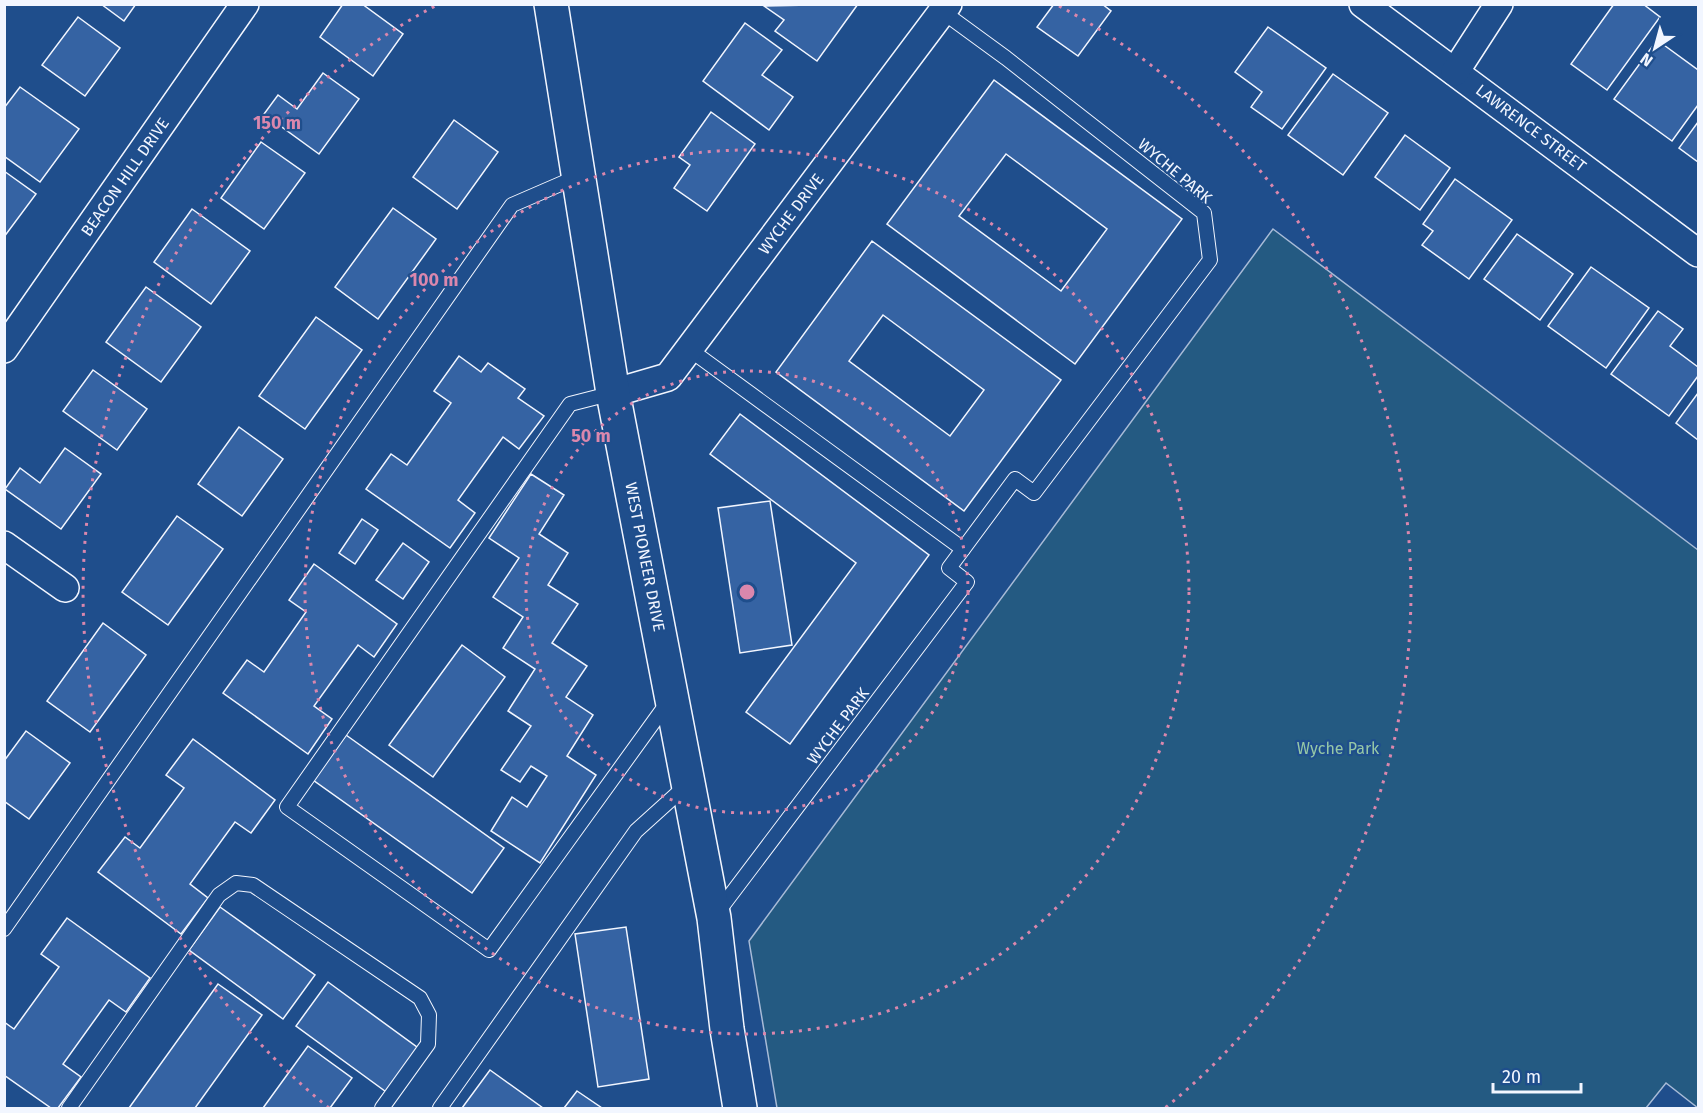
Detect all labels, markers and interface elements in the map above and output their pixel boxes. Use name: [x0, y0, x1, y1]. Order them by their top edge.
north arrow: [1625, 18, 1685, 78]
text: N: [1637, 49, 1656, 71]
street label: LAWRENCE STREET: [1472, 80, 1590, 176]
text: 150 m: [253, 112, 301, 134]
street label: BEACON HILL DRIVE: [77, 114, 173, 240]
street label: WYCHE PARK: [1134, 135, 1216, 208]
street label: WYCHE DRIVE: [754, 170, 828, 258]
text: 100 m: [410, 269, 458, 291]
text: 50 m: [571, 425, 611, 447]
street label: WEST PIONEER DRIVE: [621, 481, 669, 633]
centre of rings: [737, 582, 757, 602]
street label: WYCHE PARK: [803, 684, 873, 768]
park label: Wyche Park: [1297, 739, 1380, 758]
scale bar: [1493, 1056, 1582, 1094]
text: 20 m: [1502, 1066, 1541, 1088]

